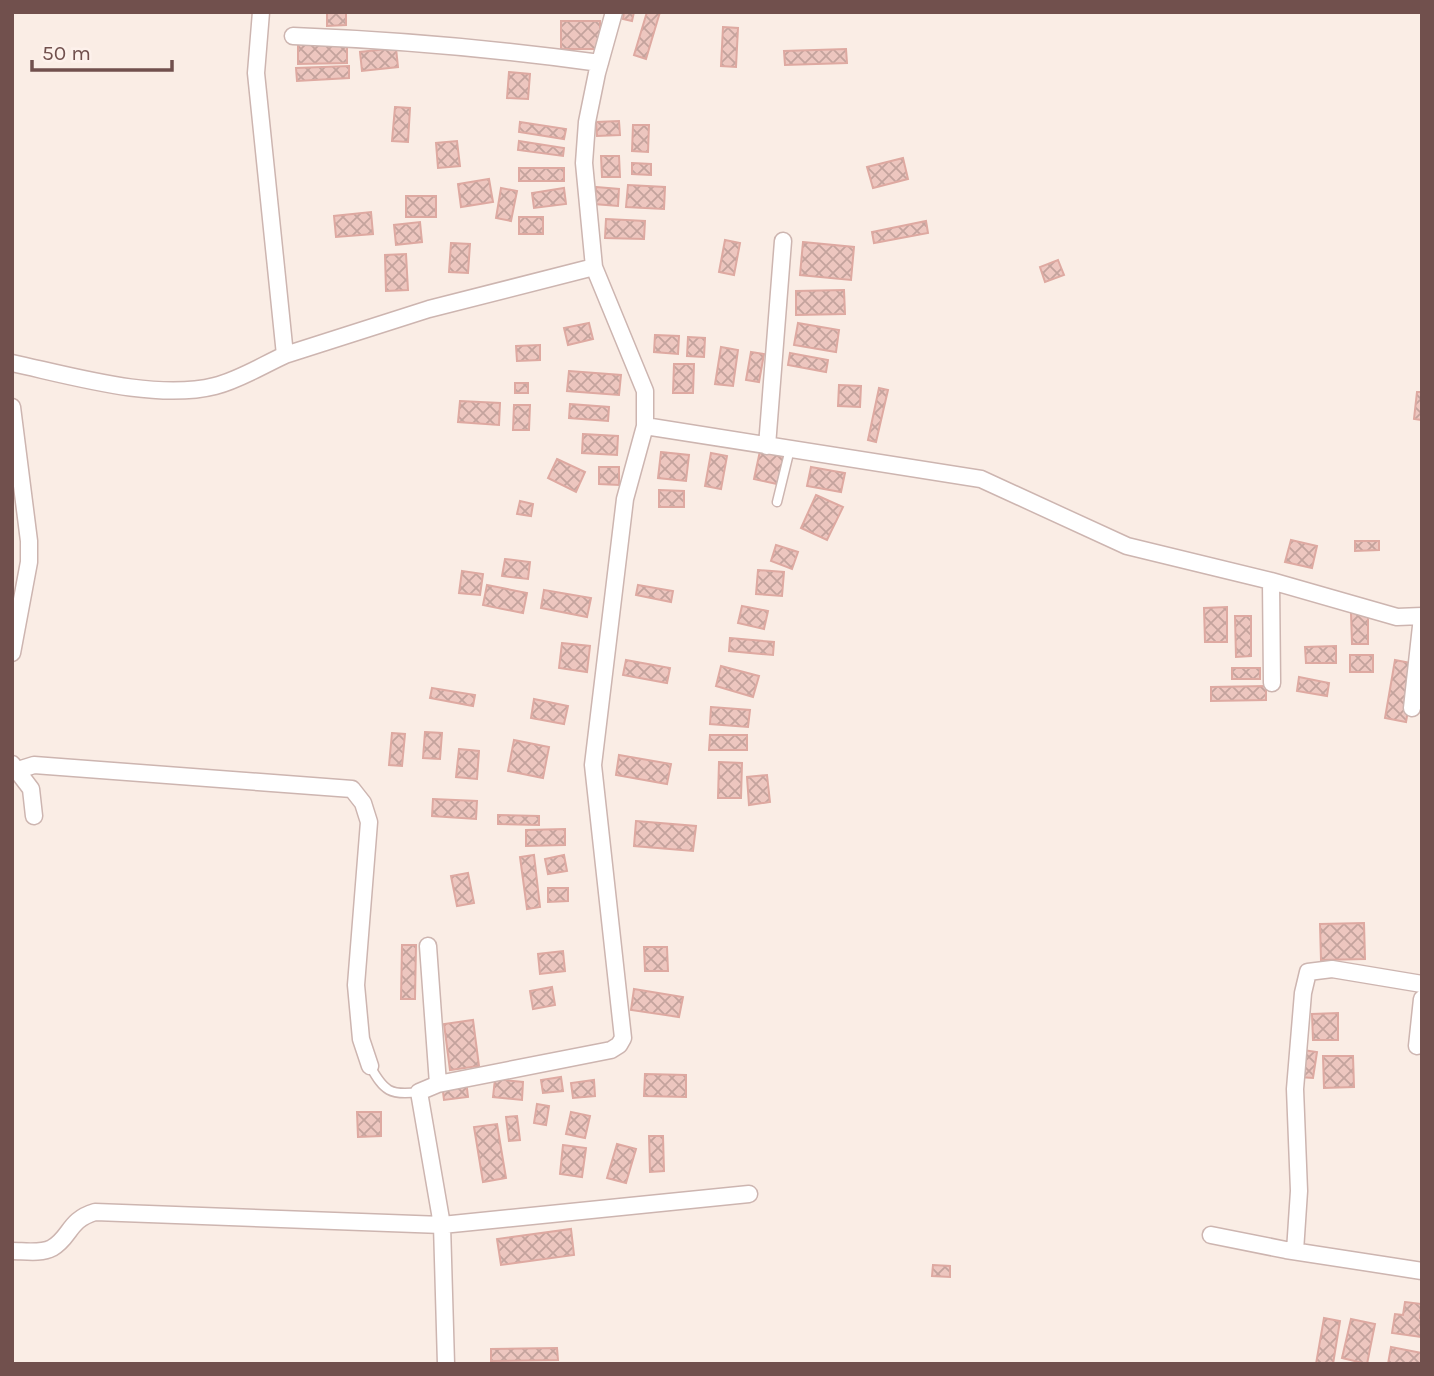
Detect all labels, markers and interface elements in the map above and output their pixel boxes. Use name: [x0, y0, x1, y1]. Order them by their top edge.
scale bar: [32, 28, 172, 72]
text: 50 m: [42, 41, 91, 65]

